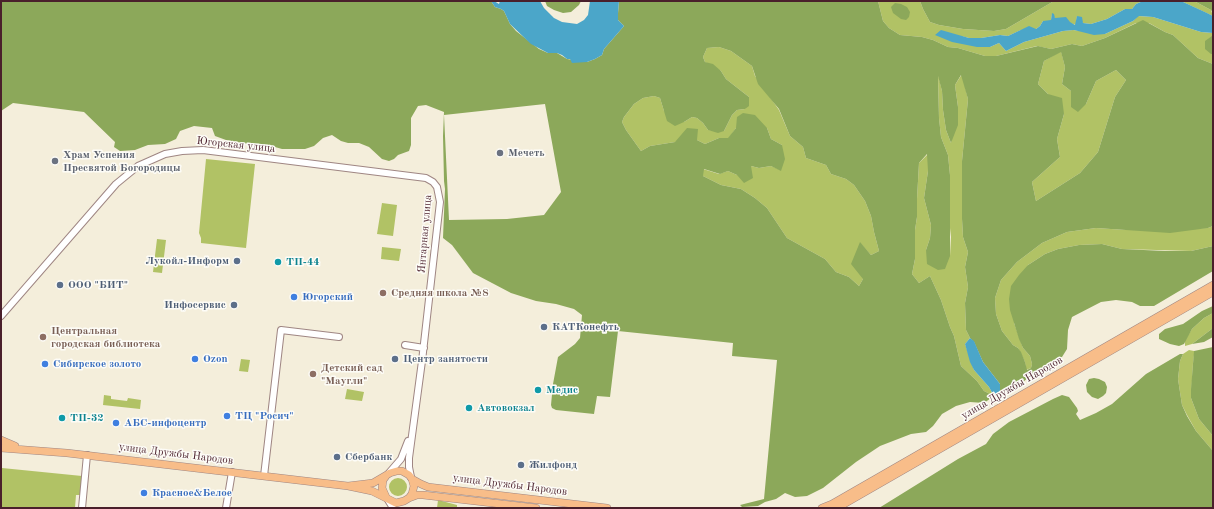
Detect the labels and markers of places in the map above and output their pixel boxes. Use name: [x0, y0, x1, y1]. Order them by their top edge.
place label: Мечеть: [508, 146, 545, 160]
place label: Храм Успения Пресвятой Богородицы: [63, 148, 181, 174]
marker: Мечеть: [495, 148, 505, 158]
marker: Храм Успения Пресвятой Богородицы: [50, 156, 60, 166]
place label: Лукойл-Информ: [145, 254, 229, 268]
place label: ТП-44: [286, 255, 320, 269]
marker: Лукойл-Информ: [232, 256, 242, 266]
marker: ТП-44: [273, 257, 283, 267]
place label: ООО "БИТ": [68, 278, 128, 292]
marker: ООО "БИТ": [55, 280, 65, 290]
place label: Средняя школа №8: [391, 286, 489, 300]
marker: Средняя школа №8: [378, 288, 388, 298]
place label: Югорский: [302, 290, 353, 304]
marker: Югорский: [289, 292, 299, 302]
place label: Инфосервис: [164, 298, 226, 312]
marker: Инфосервис: [229, 300, 239, 310]
place label: КАТКонефть: [552, 320, 619, 334]
marker: КАТКонефть: [539, 322, 549, 332]
place label: Центральная городская библиотека: [51, 324, 160, 350]
marker: Центральная городская библиотека: [38, 332, 48, 342]
place label: Ozon: [203, 352, 228, 366]
place label: Центр занятости: [403, 352, 488, 366]
marker: Ozon: [190, 354, 200, 364]
marker: Центр занятости: [390, 354, 400, 364]
place label: Сибирское золото: [53, 357, 141, 371]
marker: Сибирское золото: [40, 359, 50, 369]
place label: Детский сад "Маугли": [321, 361, 383, 387]
marker: Детский сад "Маугли": [308, 369, 318, 379]
place label: Медис: [546, 383, 578, 397]
marker: Медис: [533, 385, 543, 395]
place label: Автовокзал: [477, 401, 535, 415]
marker: Автовокзал: [464, 403, 474, 413]
place label: ТЦ "Росич": [235, 409, 294, 423]
place label: ТП-32: [70, 411, 104, 425]
marker: ТЦ "Росич": [222, 411, 232, 421]
marker: ТП-32: [57, 413, 67, 423]
place label: АБС-инфоцентр: [124, 416, 207, 430]
marker: АБС-инфоцентр: [111, 418, 121, 428]
place label: Сбербанк: [345, 450, 392, 464]
marker: Сбербанк: [332, 452, 342, 462]
place label: Жилфонд: [529, 458, 577, 472]
marker: Жилфонд: [516, 460, 526, 470]
place label: Красное&Белое: [152, 486, 232, 500]
marker: Красное&Белое: [139, 488, 149, 498]

